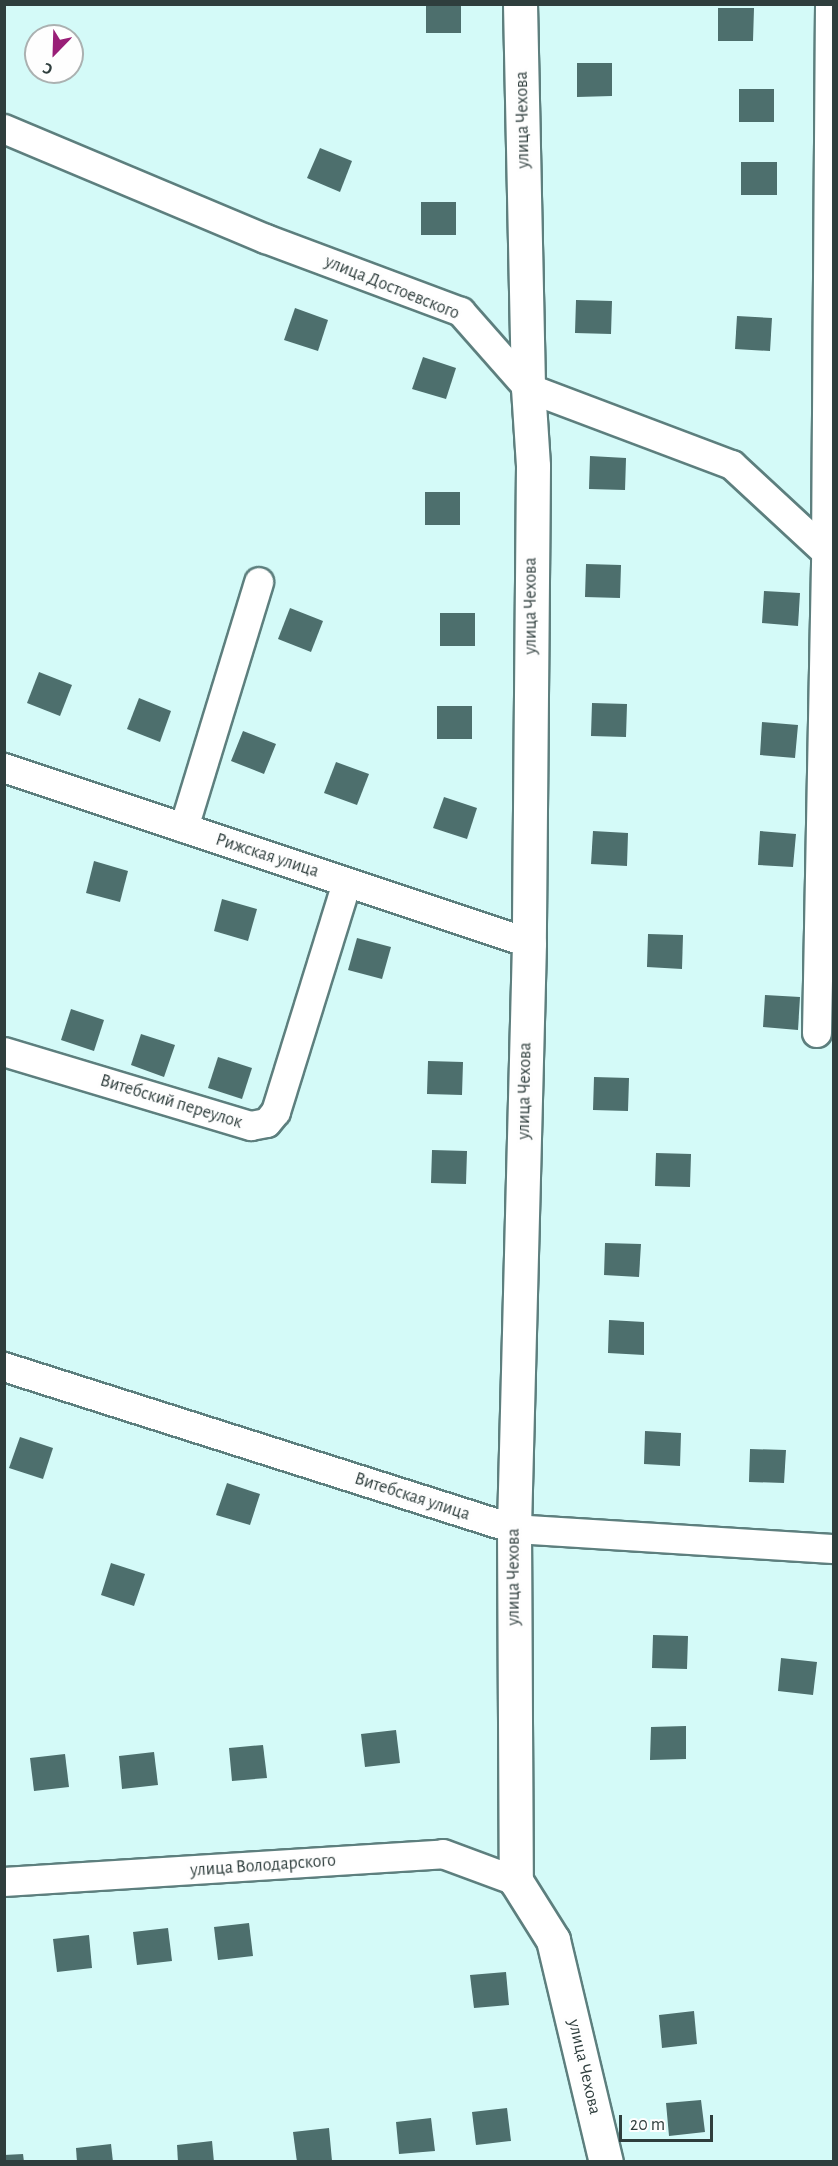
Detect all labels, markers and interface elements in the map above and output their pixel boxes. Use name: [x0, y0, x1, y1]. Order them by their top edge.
north arrow: [24, 24, 84, 84]
text: С: [41, 60, 55, 78]
street label: улица Чехова: [511, 71, 535, 169]
street label: улица Достоевского: [322, 251, 462, 325]
street label: улица Чехова: [520, 557, 542, 655]
street label: Рижская улица: [213, 829, 321, 883]
street label: улица Чехова: [513, 1042, 537, 1140]
street label: Витебский переулок: [97, 1070, 245, 1134]
street label: Витебская улица: [352, 1468, 472, 1526]
street label: улица Чехова: [503, 1528, 525, 1626]
street label: улица Володарского: [189, 1850, 337, 1882]
street label: улица Чехова: [563, 2017, 605, 2117]
scale bar: [622, 2103, 716, 2141]
text: 20 m: [630, 2116, 665, 2134]

